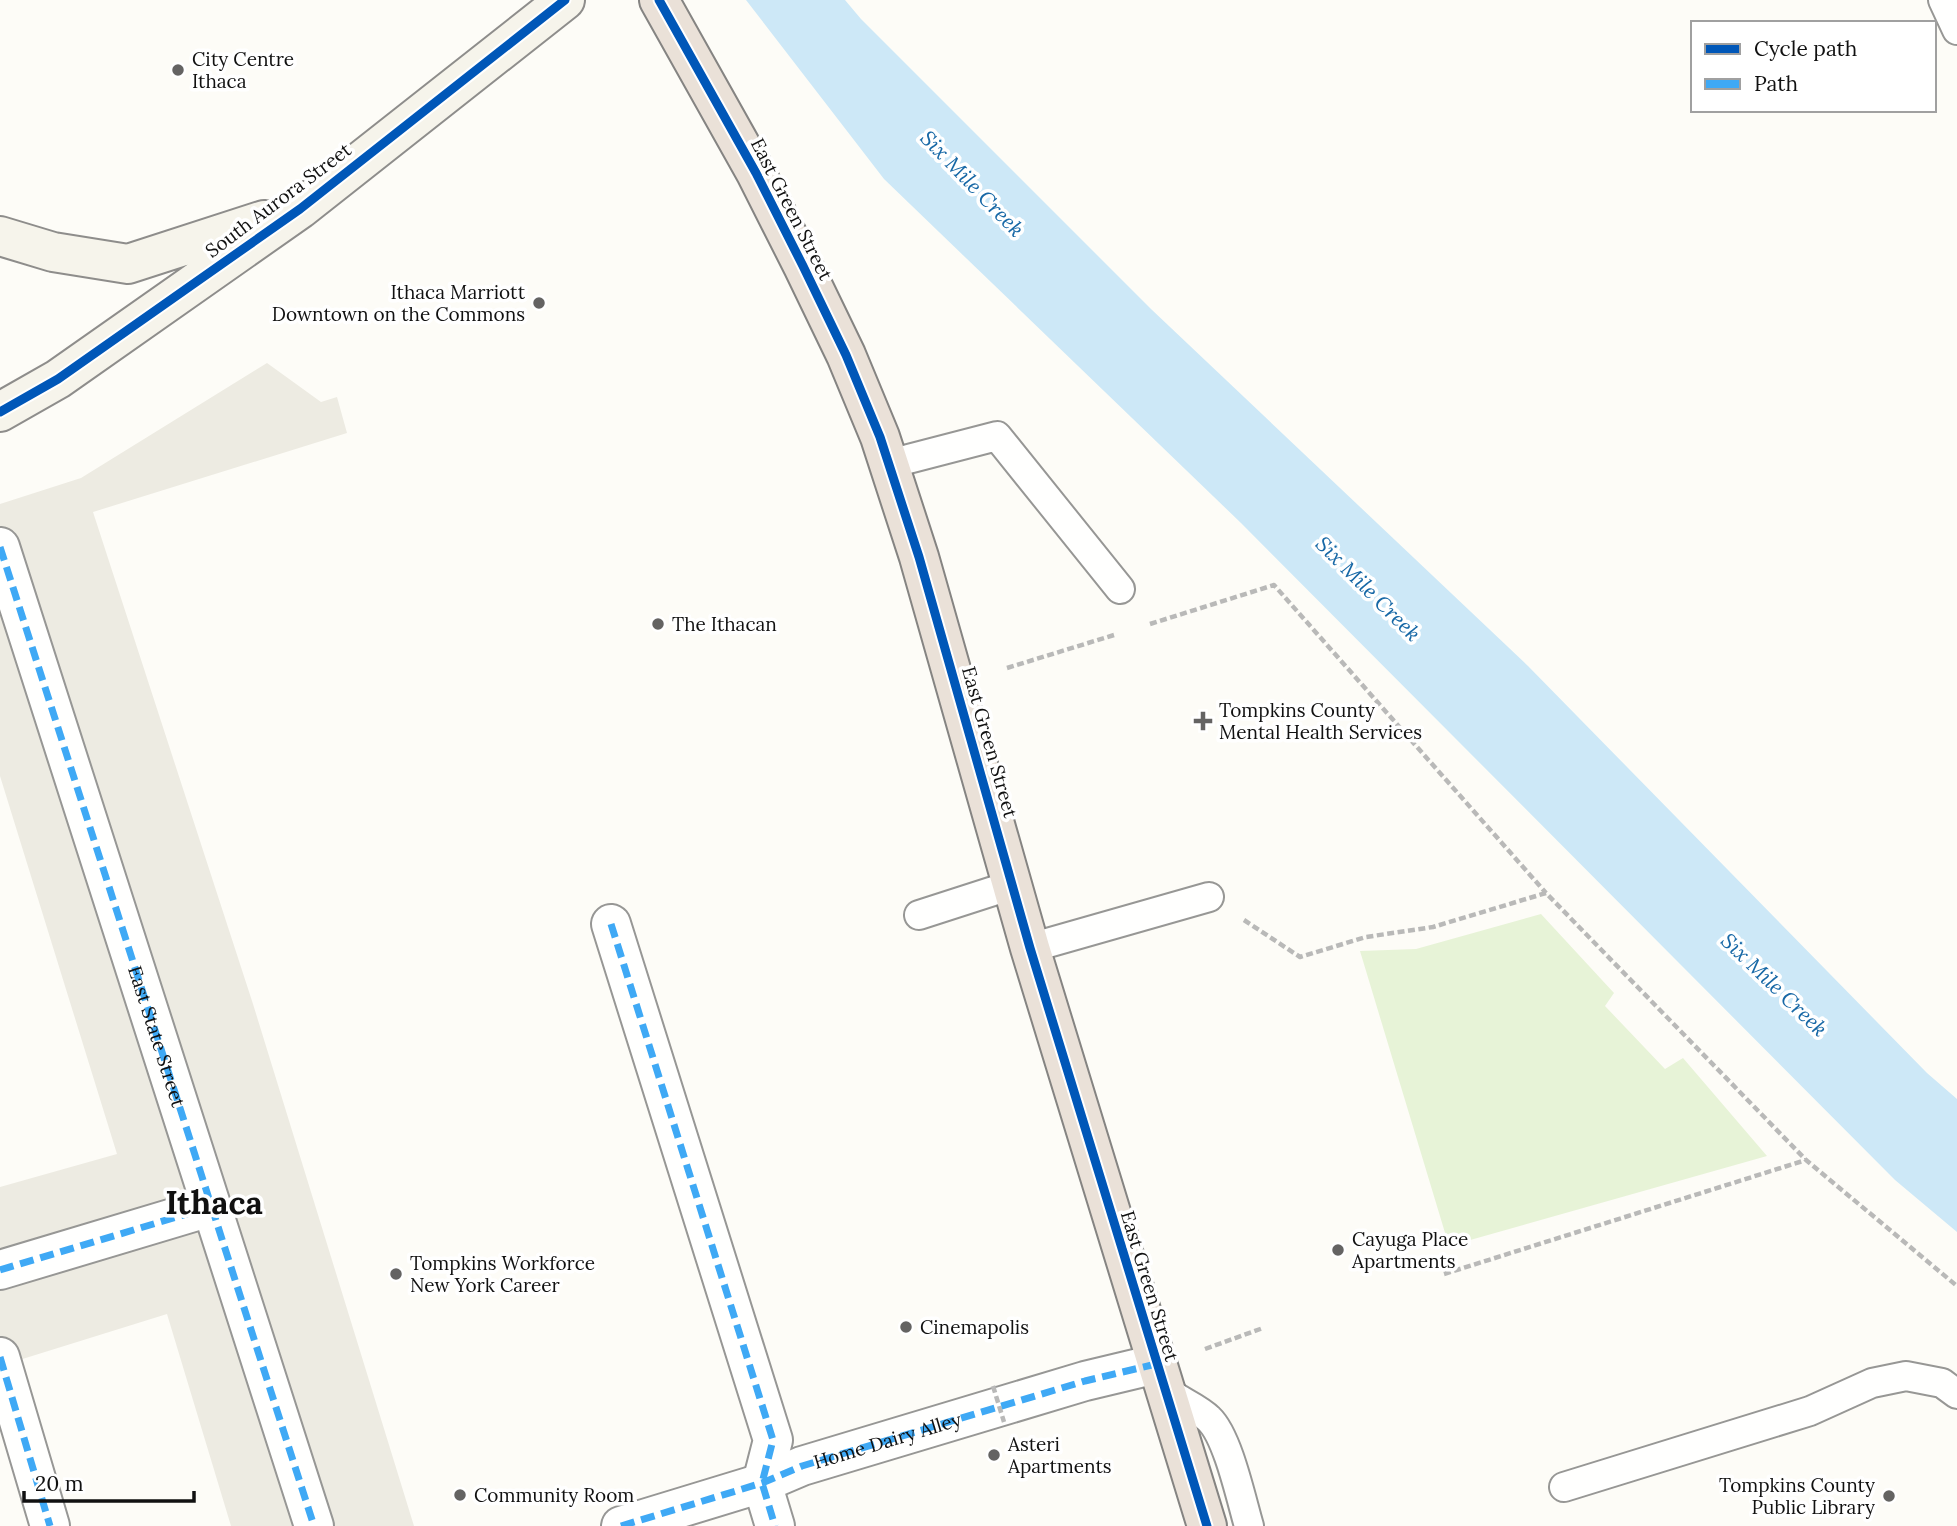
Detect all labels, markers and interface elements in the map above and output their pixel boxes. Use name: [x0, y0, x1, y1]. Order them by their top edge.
legend: [1691, 21, 1936, 112]
text: Cycle path: [1754, 35, 1857, 62]
place label: City Centre Ithaca: [192, 47, 294, 93]
marker: City Centre Ithaca: [170, 62, 186, 78]
text: Path: [1754, 70, 1798, 97]
water label: Six Mile Creek: [915, 125, 1030, 243]
street label: East Green Street: [746, 134, 838, 285]
street label: South Aurora Street: [200, 137, 356, 263]
place label: Ithaca Marriott Downtown on the Commons: [272, 280, 526, 326]
marker: Ithaca Marriott Downtown on the Commons: [531, 295, 547, 311]
water label: Six Mile Creek: [1310, 530, 1427, 647]
place label: The Ithacan: [672, 612, 777, 636]
marker: The Ithacan: [650, 616, 666, 632]
street label: East Green Street: [957, 664, 1023, 821]
place label: Tompkins County Mental Health Services: [1219, 698, 1422, 744]
marker: Tompkins County Mental Health Services: [1193, 711, 1213, 731]
water label: Six Mile Creek: [1715, 927, 1833, 1042]
street label: East State Street: [123, 963, 191, 1111]
district label: Ithaca: [165, 1181, 263, 1223]
street label: East Green Street: [1116, 1208, 1185, 1365]
place label: Cayuga Place Apartments: [1351, 1227, 1468, 1273]
marker: Cayuga Place Apartments: [1330, 1242, 1346, 1258]
place label: Tompkins Workforce New York Career: [410, 1251, 595, 1297]
marker: Tompkins Workforce New York Career: [388, 1266, 404, 1282]
place label: Cinemapolis: [920, 1315, 1029, 1339]
marker: Cinemapolis: [898, 1319, 914, 1335]
street label: Home Dairy Alley: [811, 1407, 964, 1474]
place label: Asteri Apartments: [1007, 1432, 1112, 1478]
marker: Asteri Apartments: [986, 1447, 1002, 1463]
scale bar: [24, 1460, 194, 1504]
text: 20 m: [35, 1470, 84, 1497]
place label: Tompkins County Public Library: [1719, 1473, 1875, 1519]
place label: Community Room: [474, 1483, 634, 1507]
marker: Community Room: [452, 1487, 468, 1503]
marker: Tompkins County Public Library: [1881, 1488, 1897, 1504]

